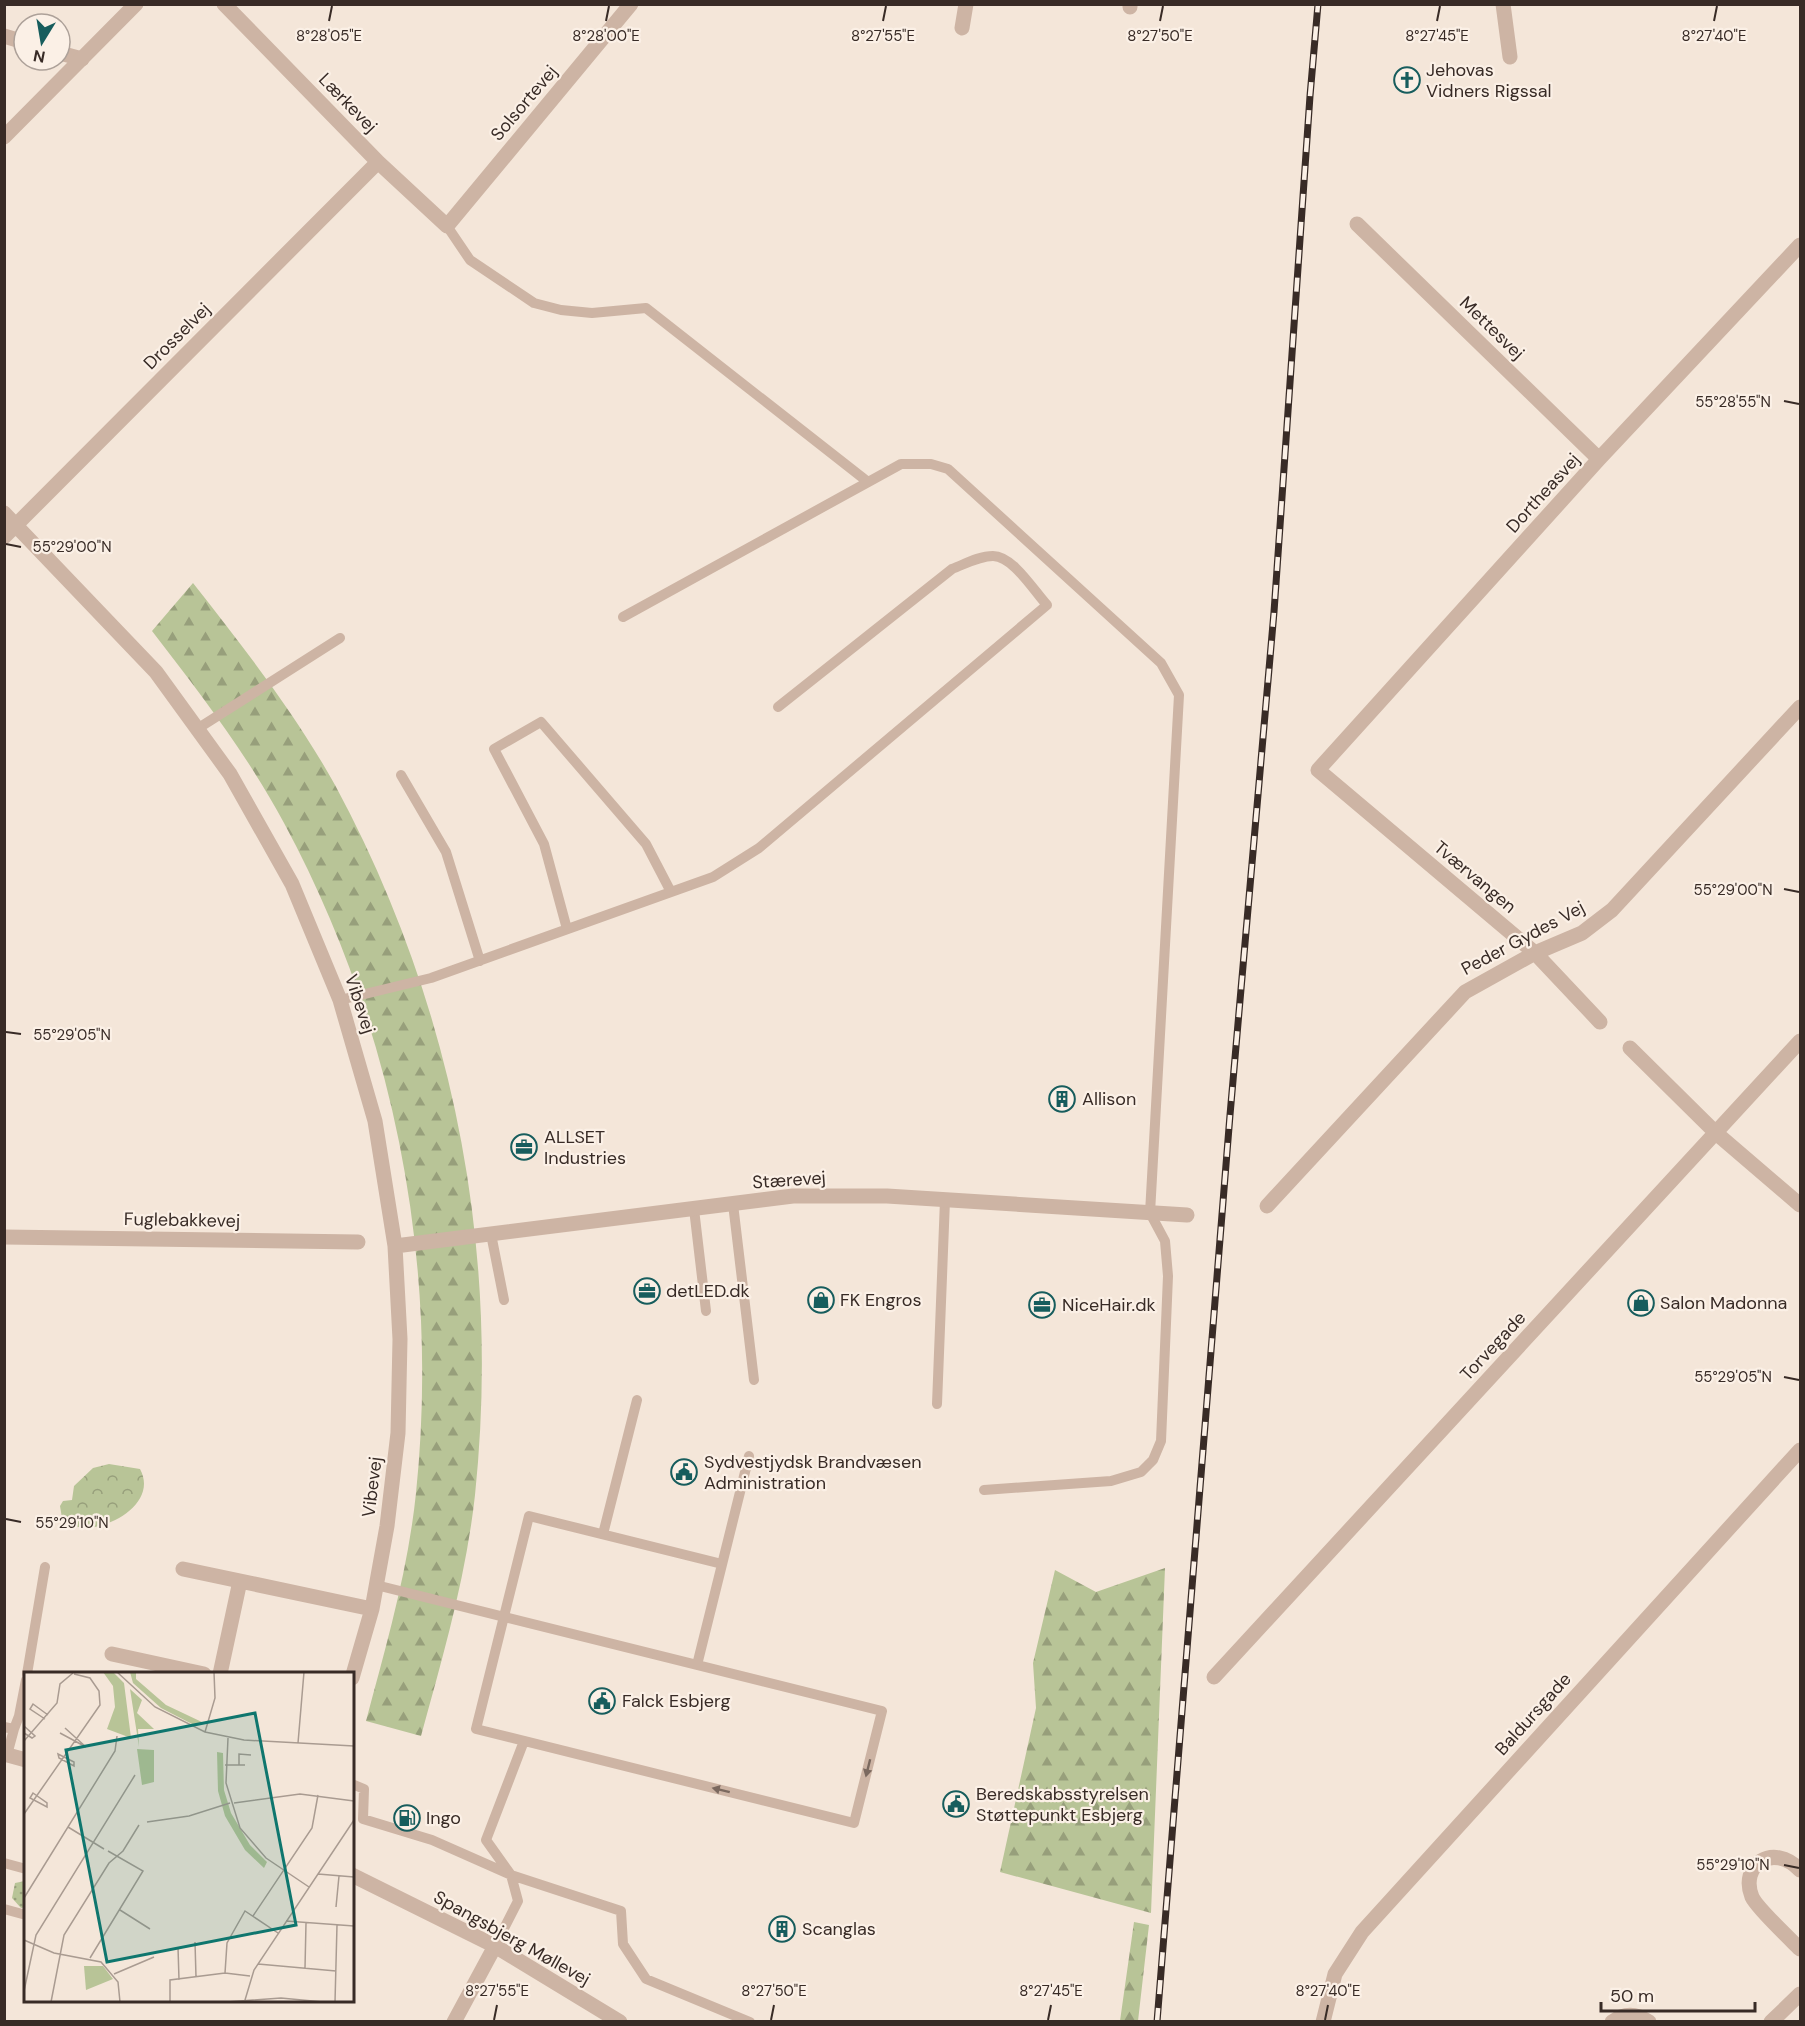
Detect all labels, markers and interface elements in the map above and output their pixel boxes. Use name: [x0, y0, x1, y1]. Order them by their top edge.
north arrow: [12, 12, 72, 72]
text: 8°28'05"E: [296, 26, 362, 46]
text: 8°28'00"E: [572, 26, 640, 46]
text: 8°27'55"E: [851, 26, 915, 46]
text: 8°27'50"E: [1127, 26, 1193, 46]
text: 8°27'45"E: [1405, 26, 1469, 46]
text: 8°27'40"E: [1682, 26, 1746, 46]
text: N: [32, 45, 47, 68]
place label: Jehovas Vidners Rigssal: [1426, 58, 1552, 103]
street label: Solsortevej: [485, 60, 563, 146]
church icon: Jehovas Vidners Rigssal: [1392, 65, 1422, 95]
street label: Lærkevej: [313, 68, 383, 138]
street label: Mettesvej: [1454, 291, 1530, 365]
street label: Drosselvej: [138, 297, 216, 375]
text: 55°28'55"N: [1695, 392, 1771, 412]
street label: Dortheasvej: [1501, 448, 1585, 538]
text: 55°29'00"N: [33, 537, 112, 557]
street label: Tværvangen: [1429, 835, 1521, 919]
text: 55°29'00"N: [1694, 880, 1773, 900]
street label: Peder Gydes Vej: [1457, 895, 1589, 981]
street label: Vibevej: [339, 971, 381, 1037]
text: 55°29'05"N: [33, 1025, 111, 1045]
building icon: Allison: [1047, 1084, 1077, 1114]
place label: Allison: [1082, 1087, 1136, 1111]
place label: ALLSET Industries: [544, 1125, 626, 1170]
office icon: ALLSET Industries: [509, 1132, 539, 1162]
street label: Stærevej: [751, 1165, 827, 1195]
street label: Fuglebakkevej: [124, 1207, 240, 1233]
office icon: detLED.dk: [632, 1276, 662, 1306]
place label: detLED.dk: [666, 1279, 750, 1303]
shop icon: FK Engros: [806, 1285, 836, 1315]
place label: FK Engros: [840, 1288, 922, 1312]
shop icon: Salon Madonna: [1626, 1288, 1656, 1318]
office icon: NiceHair.dk: [1027, 1290, 1057, 1320]
place label: Salon Madonna: [1660, 1291, 1787, 1315]
place label: NiceHair.dk: [1062, 1293, 1156, 1317]
street label: Torvegade: [1455, 1306, 1531, 1386]
text: 55°29'05"N: [1694, 1367, 1772, 1387]
place label: Sydvestjydsk Brandvæsen Administration: [704, 1450, 922, 1495]
street label: Vibevej: [356, 1455, 388, 1519]
public building icon: Sydvestjydsk Brandvæsen Administration: [669, 1457, 699, 1487]
text: 55°29'10"N: [35, 1513, 109, 1533]
street label: Baldursgade: [1490, 1668, 1576, 1760]
inset map: [24, 1672, 354, 2002]
public building icon: Falck Esbjerg: [587, 1686, 617, 1716]
place label: Falck Esbjerg: [622, 1689, 731, 1713]
one-way arrow: [863, 1758, 873, 1777]
place label: Beredskabsstyrelsen Støttepunkt Esbjerg: [976, 1782, 1149, 1827]
one-way arrow: [712, 1785, 730, 1795]
public building icon: Beredskabsstyrelsen Støttepunkt Esbjerg: [941, 1789, 971, 1819]
fuel station icon: Ingo: [392, 1803, 422, 1833]
place label: Ingo: [426, 1806, 461, 1830]
text: 55°29'10"N: [1696, 1855, 1770, 1875]
street label: Spangsbjerg Møllevej: [429, 1885, 595, 1991]
building icon: Scanglas: [767, 1914, 797, 1944]
place label: Scanglas: [802, 1917, 876, 1941]
scale bar: [1601, 1975, 1756, 2013]
text: 8°27'55"E: [465, 1981, 529, 2001]
text: 8°27'50"E: [741, 1981, 807, 2001]
text: 8°27'45"E: [1019, 1981, 1083, 2001]
text: 8°27'40"E: [1296, 1981, 1360, 2001]
text: 50 m: [1610, 1984, 1654, 2008]

